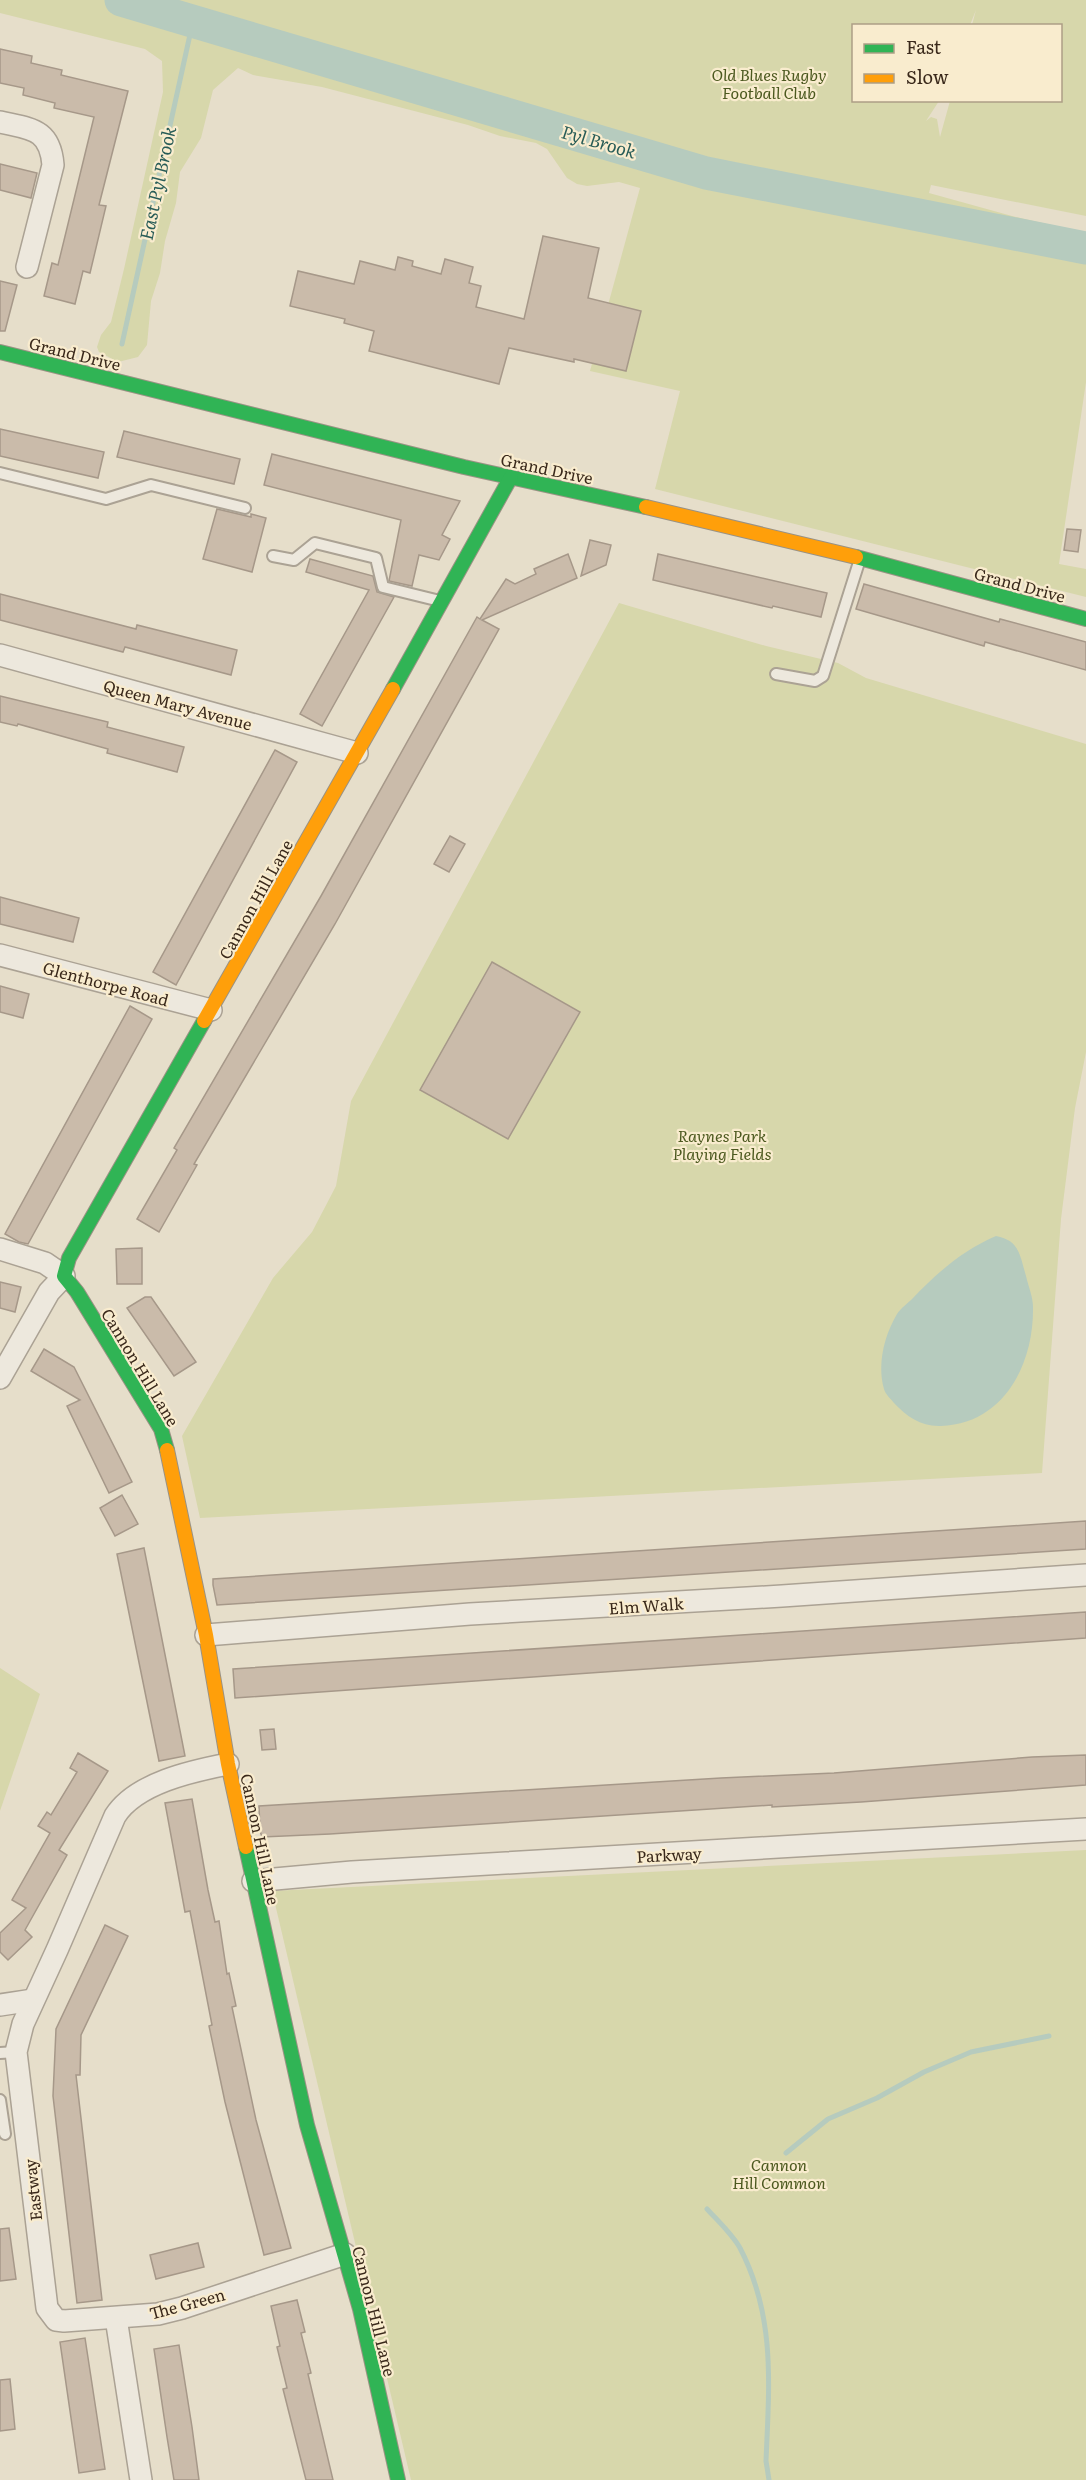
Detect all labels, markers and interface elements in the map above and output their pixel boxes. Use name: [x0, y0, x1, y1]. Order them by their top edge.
legend: [852, 24, 1062, 102]
text: Fast: [906, 33, 942, 60]
park label: Old Blues Rugby Football Club: [711, 62, 827, 104]
text: Slow: [906, 63, 949, 90]
water label: Pyl Brook: [559, 117, 640, 165]
water label: East Pyl Brook: [132, 123, 182, 242]
street label: Grand Drive: [27, 330, 123, 376]
street label: Grand Drive: [499, 447, 595, 489]
street label: Grand Drive: [972, 560, 1068, 608]
street label: Queen Mary Avenue: [101, 673, 255, 735]
street label: Cannon Hill Lane: [212, 835, 298, 963]
street label: Glenthorpe Road: [40, 955, 172, 1011]
park label: Raynes Park Playing Fields: [672, 1123, 772, 1165]
street label: Cannon Hill Lane: [96, 1304, 186, 1430]
street label: Elm Walk: [608, 1590, 685, 1620]
street label: Cannon Hill Lane: [235, 1771, 287, 1907]
street label: Parkway: [636, 1840, 703, 1868]
park label: Cannon Hill Common: [732, 2152, 826, 2194]
street label: Eastway: [17, 2157, 47, 2222]
street label: Cannon Hill Lane: [347, 2243, 403, 2379]
street label: The Green: [146, 2281, 228, 2325]

